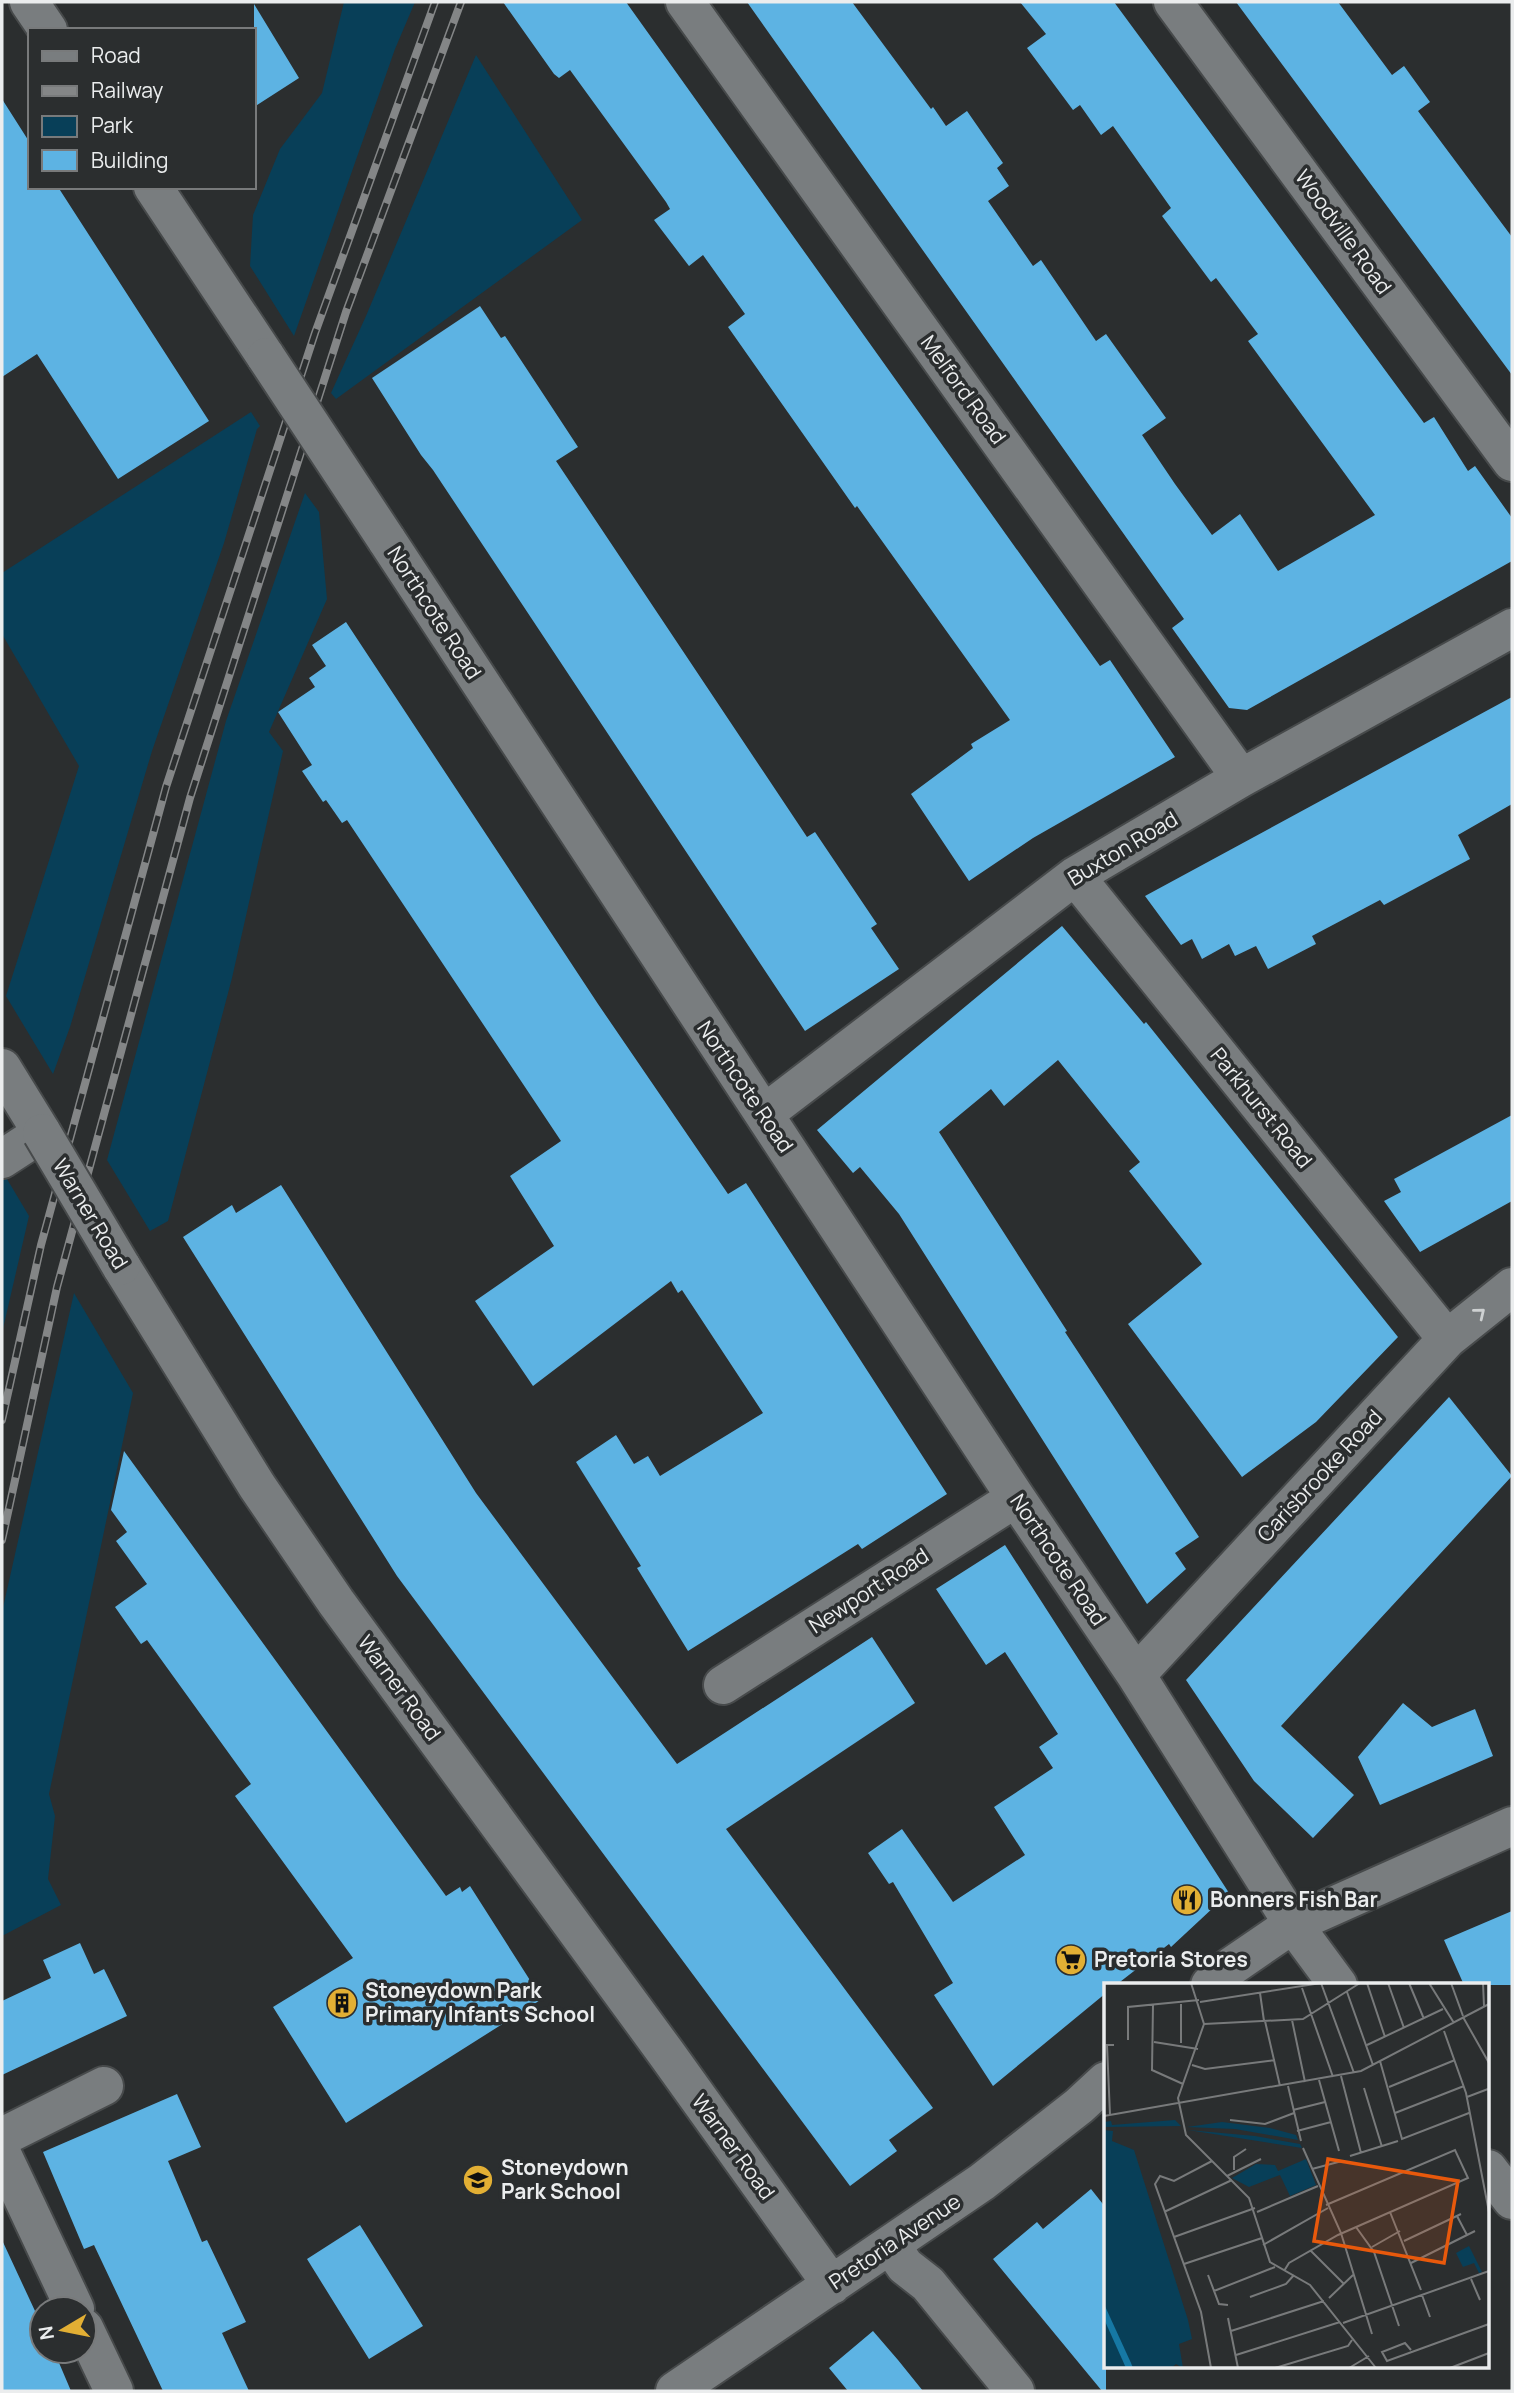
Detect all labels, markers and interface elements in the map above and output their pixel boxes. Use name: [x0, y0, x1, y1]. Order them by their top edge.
legend: [28, 28, 256, 189]
text: Road: [91, 41, 141, 69]
text: Railway: [91, 76, 163, 104]
text: Park: [91, 111, 133, 139]
text: Building: [91, 146, 168, 174]
street label: Woodville Road: [1289, 164, 1398, 299]
street label: Melford Road: [915, 329, 1013, 449]
street label: Northcote Road: [381, 541, 488, 684]
street label: Buxton Road: [1062, 804, 1183, 892]
street label: Northcote Road: [691, 1015, 800, 1158]
street label: Parkhurst Road: [1205, 1041, 1319, 1173]
street label: Warner Road: [47, 1153, 135, 1274]
one-way arrow: [1471, 1309, 1484, 1321]
street label: Carisbrooke Road: [1251, 1403, 1388, 1547]
street label: Northcote Road: [1004, 1488, 1113, 1631]
street label: Newport Road: [803, 1541, 934, 1639]
street label: Warner Road: [352, 1629, 448, 1746]
restaurant icon: Bonners Fish Bar: [1170, 1883, 1204, 1917]
place label: Bonners Fish Bar: [1210, 1885, 1378, 1913]
supermarket icon: Pretoria Stores: [1054, 1943, 1088, 1977]
place label: Pretoria Stores: [1094, 1945, 1248, 1973]
place label: Stoneydown Park Primary Infants School: [365, 1976, 595, 2028]
inset map: [1104, 1983, 1490, 2368]
building icon: Stoneydown Park Primary Infants School: [325, 1986, 359, 2020]
street label: Warner Road: [686, 2088, 782, 2205]
place label: Stoneydown Park School: [501, 2153, 629, 2205]
school or university icon: Stoneydown Park School: [461, 2163, 495, 2197]
street label: Pretoria Avenue: [823, 2187, 966, 2296]
north arrow: [28, 2295, 98, 2365]
text: N: [32, 2324, 60, 2342]

